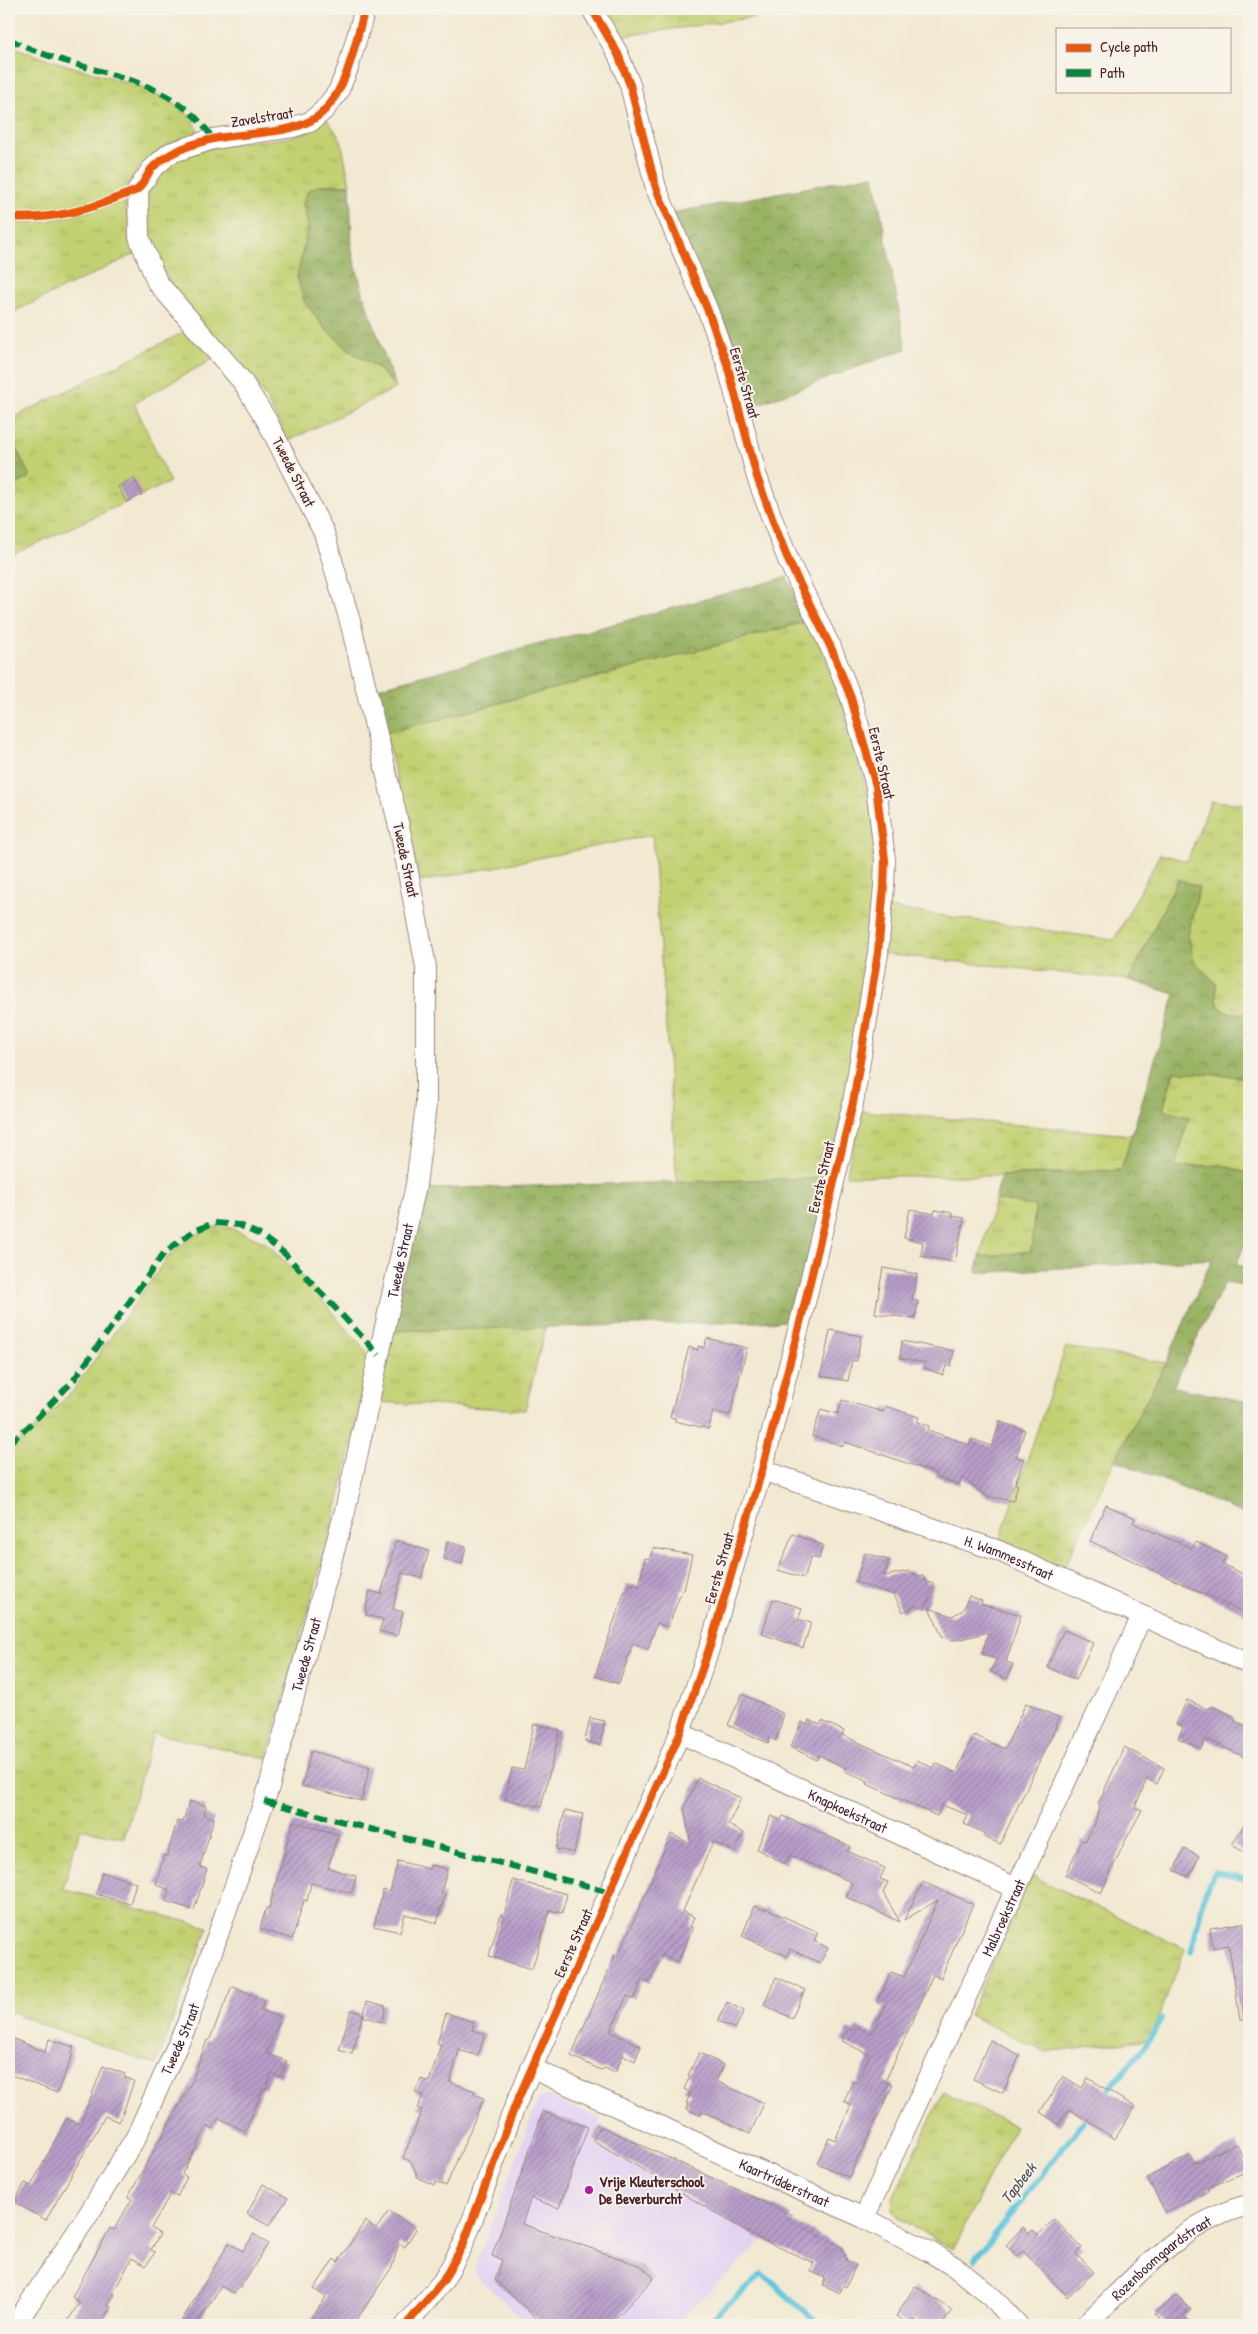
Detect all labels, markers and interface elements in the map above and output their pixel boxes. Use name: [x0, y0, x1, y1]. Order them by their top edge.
legend: [1056, 28, 1230, 92]
text: Cycle path: [1100, 36, 1158, 57]
text: Path: [1100, 62, 1125, 83]
street label: Zavelstraat: [229, 102, 296, 132]
street label: Eerste Straat: [725, 345, 765, 422]
street label: Tweede Straat: [267, 433, 321, 511]
street label: Eerste Straat: [864, 725, 901, 802]
street label: Tweede Straat: [388, 821, 424, 900]
street label: Eerste Straat: [803, 1138, 840, 1215]
street label: Tweede Straat: [381, 1220, 418, 1300]
street label: Eerste Straat: [699, 1529, 739, 1606]
street label: H. Wammesstraat: [962, 1529, 1058, 1585]
street label: Tweede Straat: [285, 1614, 326, 1694]
street label: Knapkoekstraat: [805, 1783, 892, 1838]
street label: Malbroekstraat: [976, 1875, 1030, 1959]
street label: Eerste Straat: [548, 1904, 598, 1981]
street label: Tweede Straat: [155, 2000, 204, 2078]
street label: Kaartridderstraat: [736, 2153, 834, 2212]
water label: Tapbeek: [995, 2157, 1042, 2208]
place label: Vrije Kleuterschool De Beverburcht: [599, 2171, 705, 2209]
marker: Vrije Kleuterschool De Beverburcht: [583, 2184, 595, 2196]
street label: Rozenboomgaardstraat: [1106, 2210, 1216, 2305]

